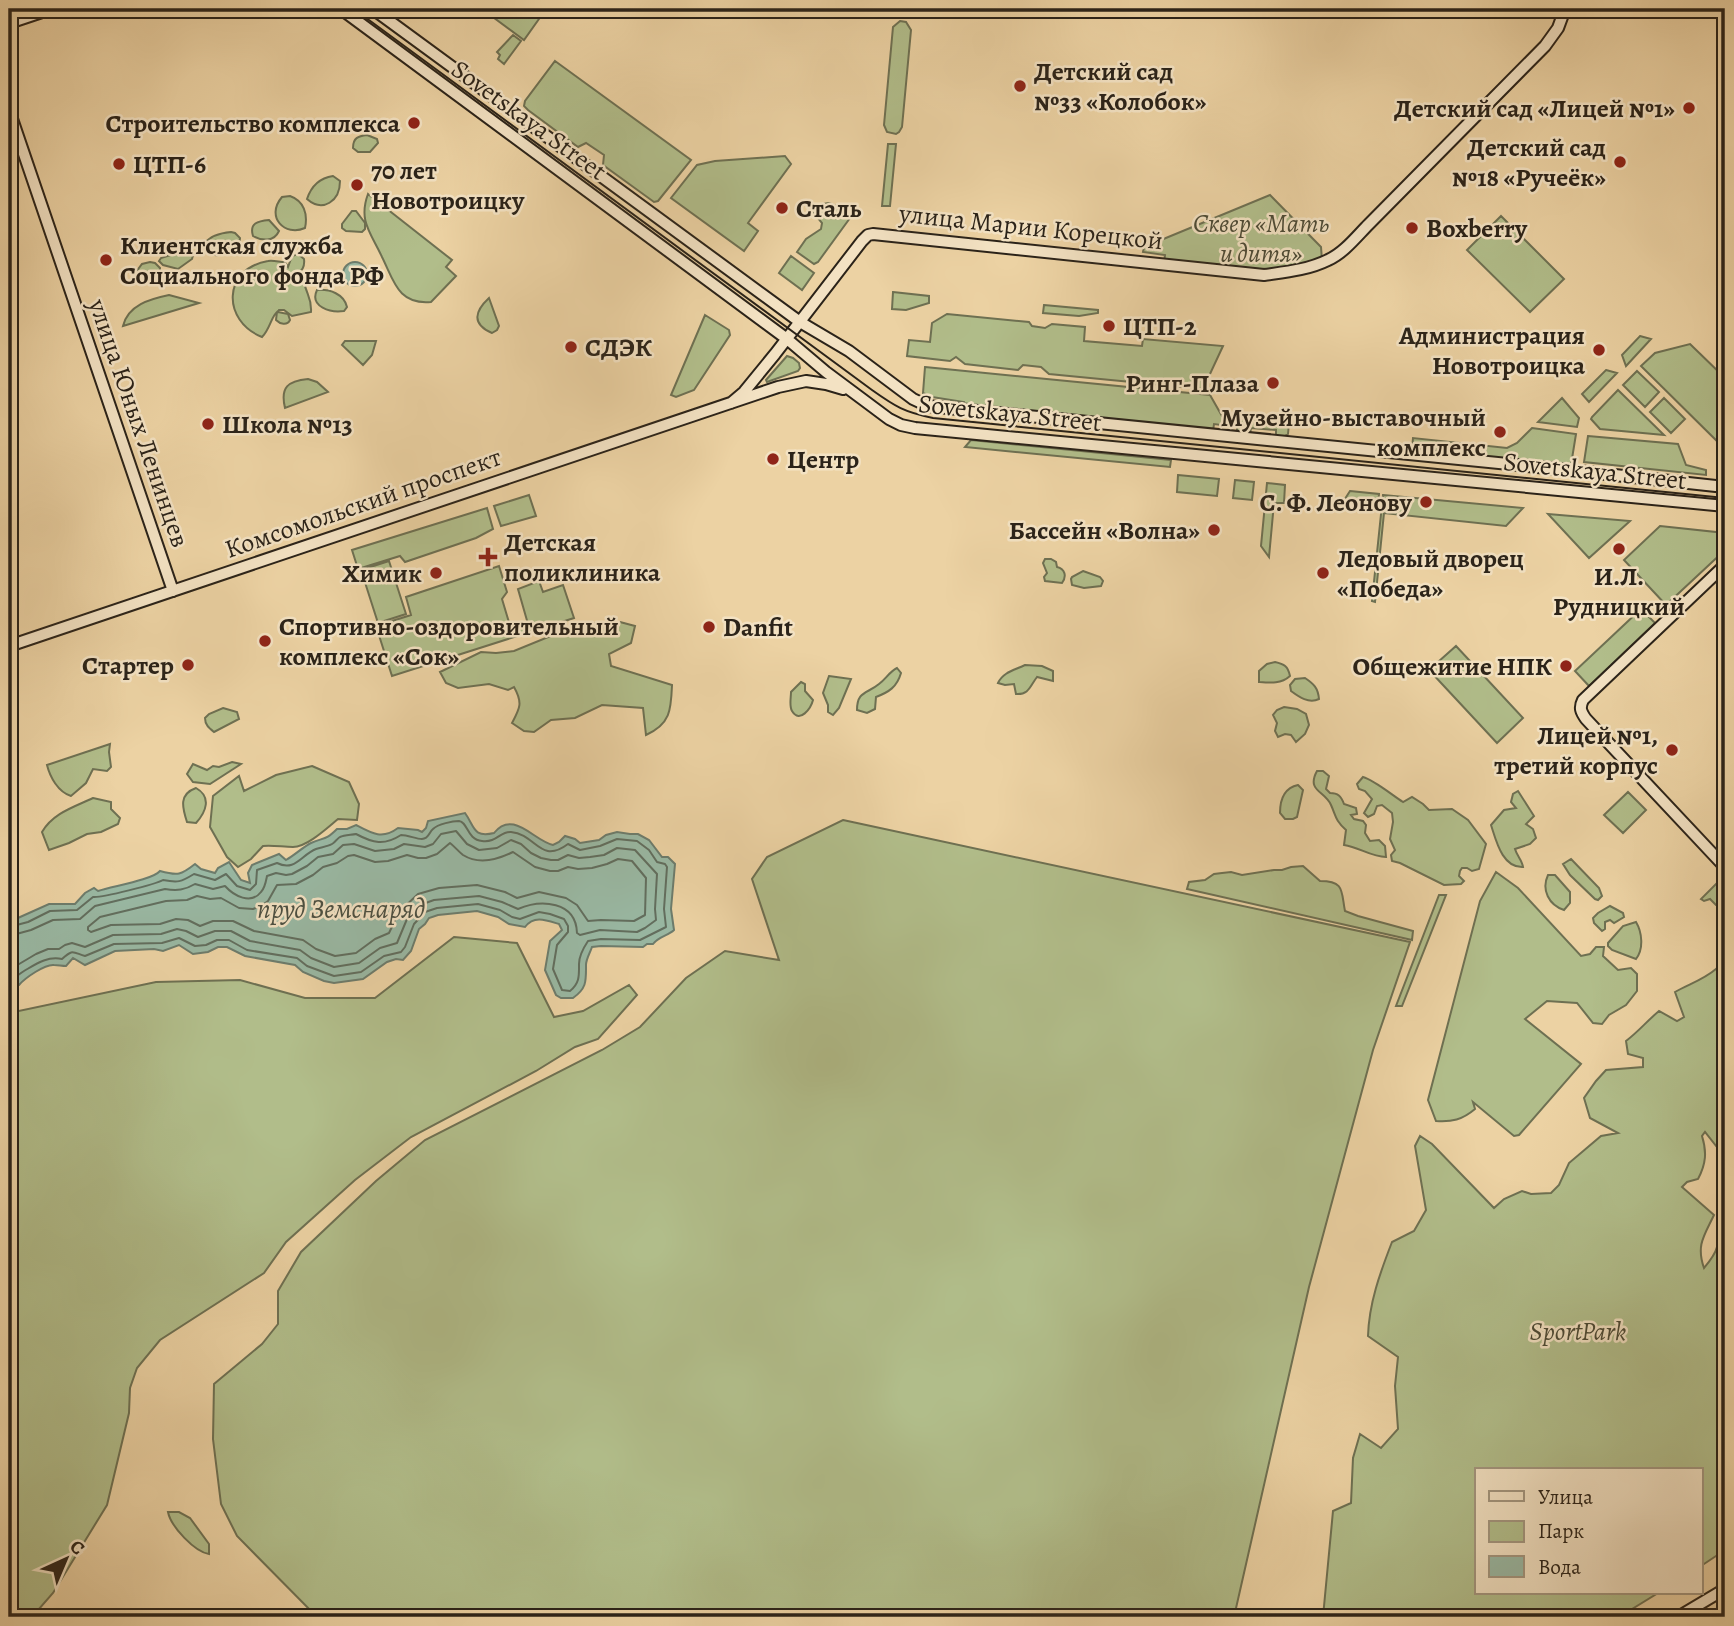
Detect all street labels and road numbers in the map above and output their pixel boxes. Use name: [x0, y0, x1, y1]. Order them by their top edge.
street label: Sovetskaya Street: [444, 52, 614, 188]
street label: улица Марии Корецкой: [896, 196, 1165, 258]
street label: улица Юных Ленинцев: [80, 293, 198, 552]
street label: Sovetskaya Street: [917, 386, 1104, 440]
street label: Комсомольский проспект: [220, 439, 506, 567]
street label: Sovetskaya Street: [1502, 444, 1689, 498]

